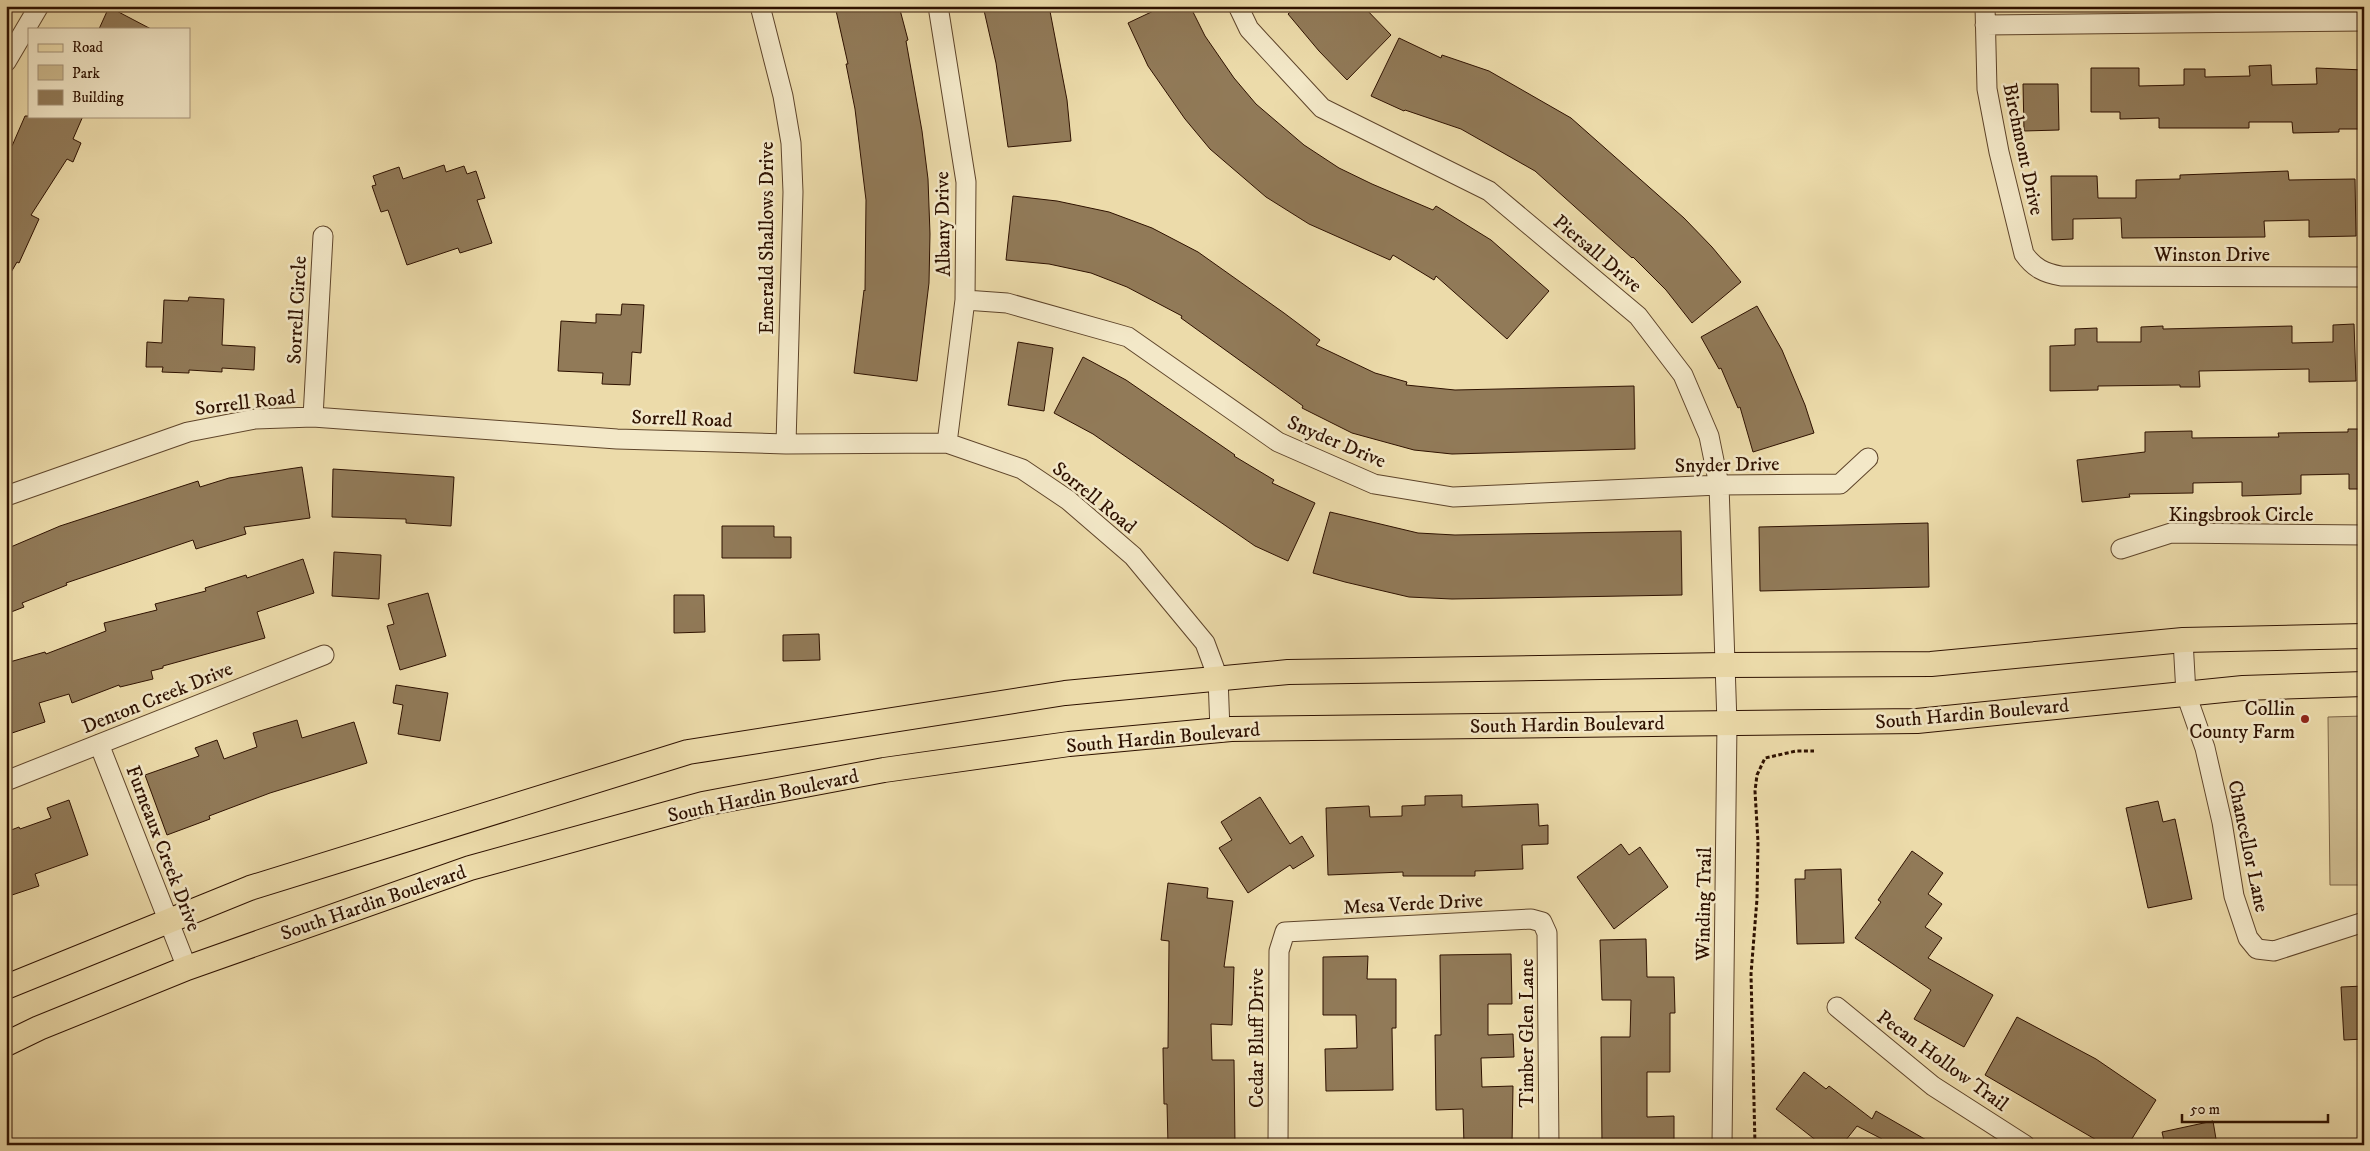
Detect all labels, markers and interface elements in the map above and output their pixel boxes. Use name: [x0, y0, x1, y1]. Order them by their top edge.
legend: [28, 28, 190, 118]
text: Road: [72, 38, 104, 57]
text: Park: [72, 64, 101, 83]
street label: Birchmont Drive: [1996, 81, 2049, 218]
text: Building: [72, 88, 124, 107]
street label: Emerald Shallows Drive: [755, 141, 780, 335]
street label: Albany Drive: [930, 171, 957, 277]
street label: Piersall Drive: [1547, 210, 1647, 299]
street label: Winston Drive: [2153, 243, 2270, 268]
street label: Sorrell Circle: [282, 255, 313, 365]
street label: Sorrell Road: [194, 385, 297, 422]
street label: Sorrell Road: [631, 405, 733, 434]
street label: Snyder Drive: [1283, 410, 1389, 474]
street label: Snyder Drive: [1674, 452, 1780, 479]
street label: Sorrell Road: [1047, 457, 1141, 540]
street label: Kingsbrook Circle: [2169, 503, 2313, 528]
street label: Denton Creek Drive: [79, 657, 237, 740]
street label: South Hardin Boulevard: [1874, 694, 2070, 735]
place label: Collin County Farm: [2189, 697, 2296, 745]
street label: South Hardin Boulevard: [1470, 711, 1665, 740]
marker: Collin County Farm: [2299, 713, 2311, 725]
street label: South Hardin Boulevard: [1065, 718, 1261, 759]
street label: Furneaux Creek Drive: [119, 762, 206, 935]
street label: South Hardin Boulevard: [666, 764, 861, 829]
street label: Chancellor Lane: [2221, 778, 2274, 915]
street label: Winding Trail: [1691, 847, 1718, 962]
street label: South Hardin Boulevard: [277, 860, 470, 947]
street label: Mesa Verde Drive: [1342, 888, 1484, 921]
street label: Timber Glen Lane: [1515, 958, 1540, 1108]
street label: Cedar Bluff Drive: [1245, 968, 1270, 1108]
street label: Pecan Hollow Trail: [1871, 1005, 2013, 1117]
scale bar: [2182, 1091, 2329, 1123]
text: 50 m: [2190, 1100, 2220, 1119]

